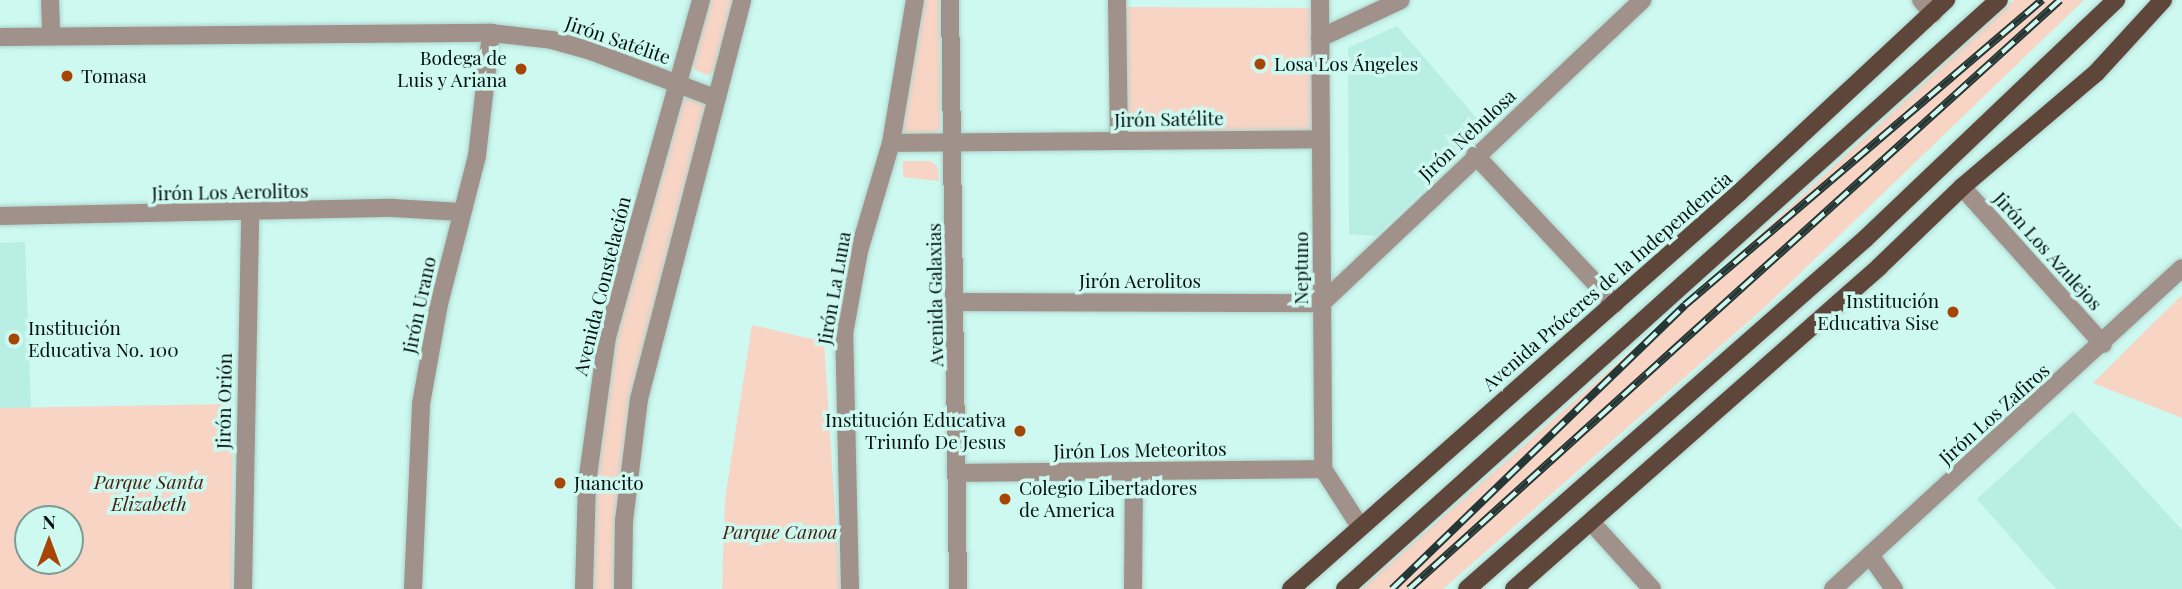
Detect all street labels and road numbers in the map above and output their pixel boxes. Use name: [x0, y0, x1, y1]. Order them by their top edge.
street label: Jirón Satélite: [562, 11, 674, 69]
street label: Jirón Nebulosa: [1414, 84, 1520, 186]
street label: Jirón Satélite: [1114, 107, 1224, 131]
street label: Avenida Próceres de la Independencia: [1477, 166, 1737, 396]
street label: Jirón Los Aerolitos: [151, 179, 309, 205]
street label: Jirón Los Azulejos: [1989, 187, 2107, 315]
street label: Avenida Constelación: [569, 194, 635, 378]
street label: Avenida Galaxias: [922, 223, 948, 367]
street label: Jirón La Luna: [813, 230, 855, 346]
street label: Neptuno: [1290, 231, 1312, 305]
street label: Jirón Urano: [398, 254, 440, 356]
street label: Jirón Aerolitos: [1079, 270, 1201, 292]
street label: Jirón Orión: [212, 353, 236, 449]
street label: Jirón Los Zafiros: [1934, 359, 2054, 469]
street label: Jirón Los Meteoritos: [1053, 437, 1227, 463]

